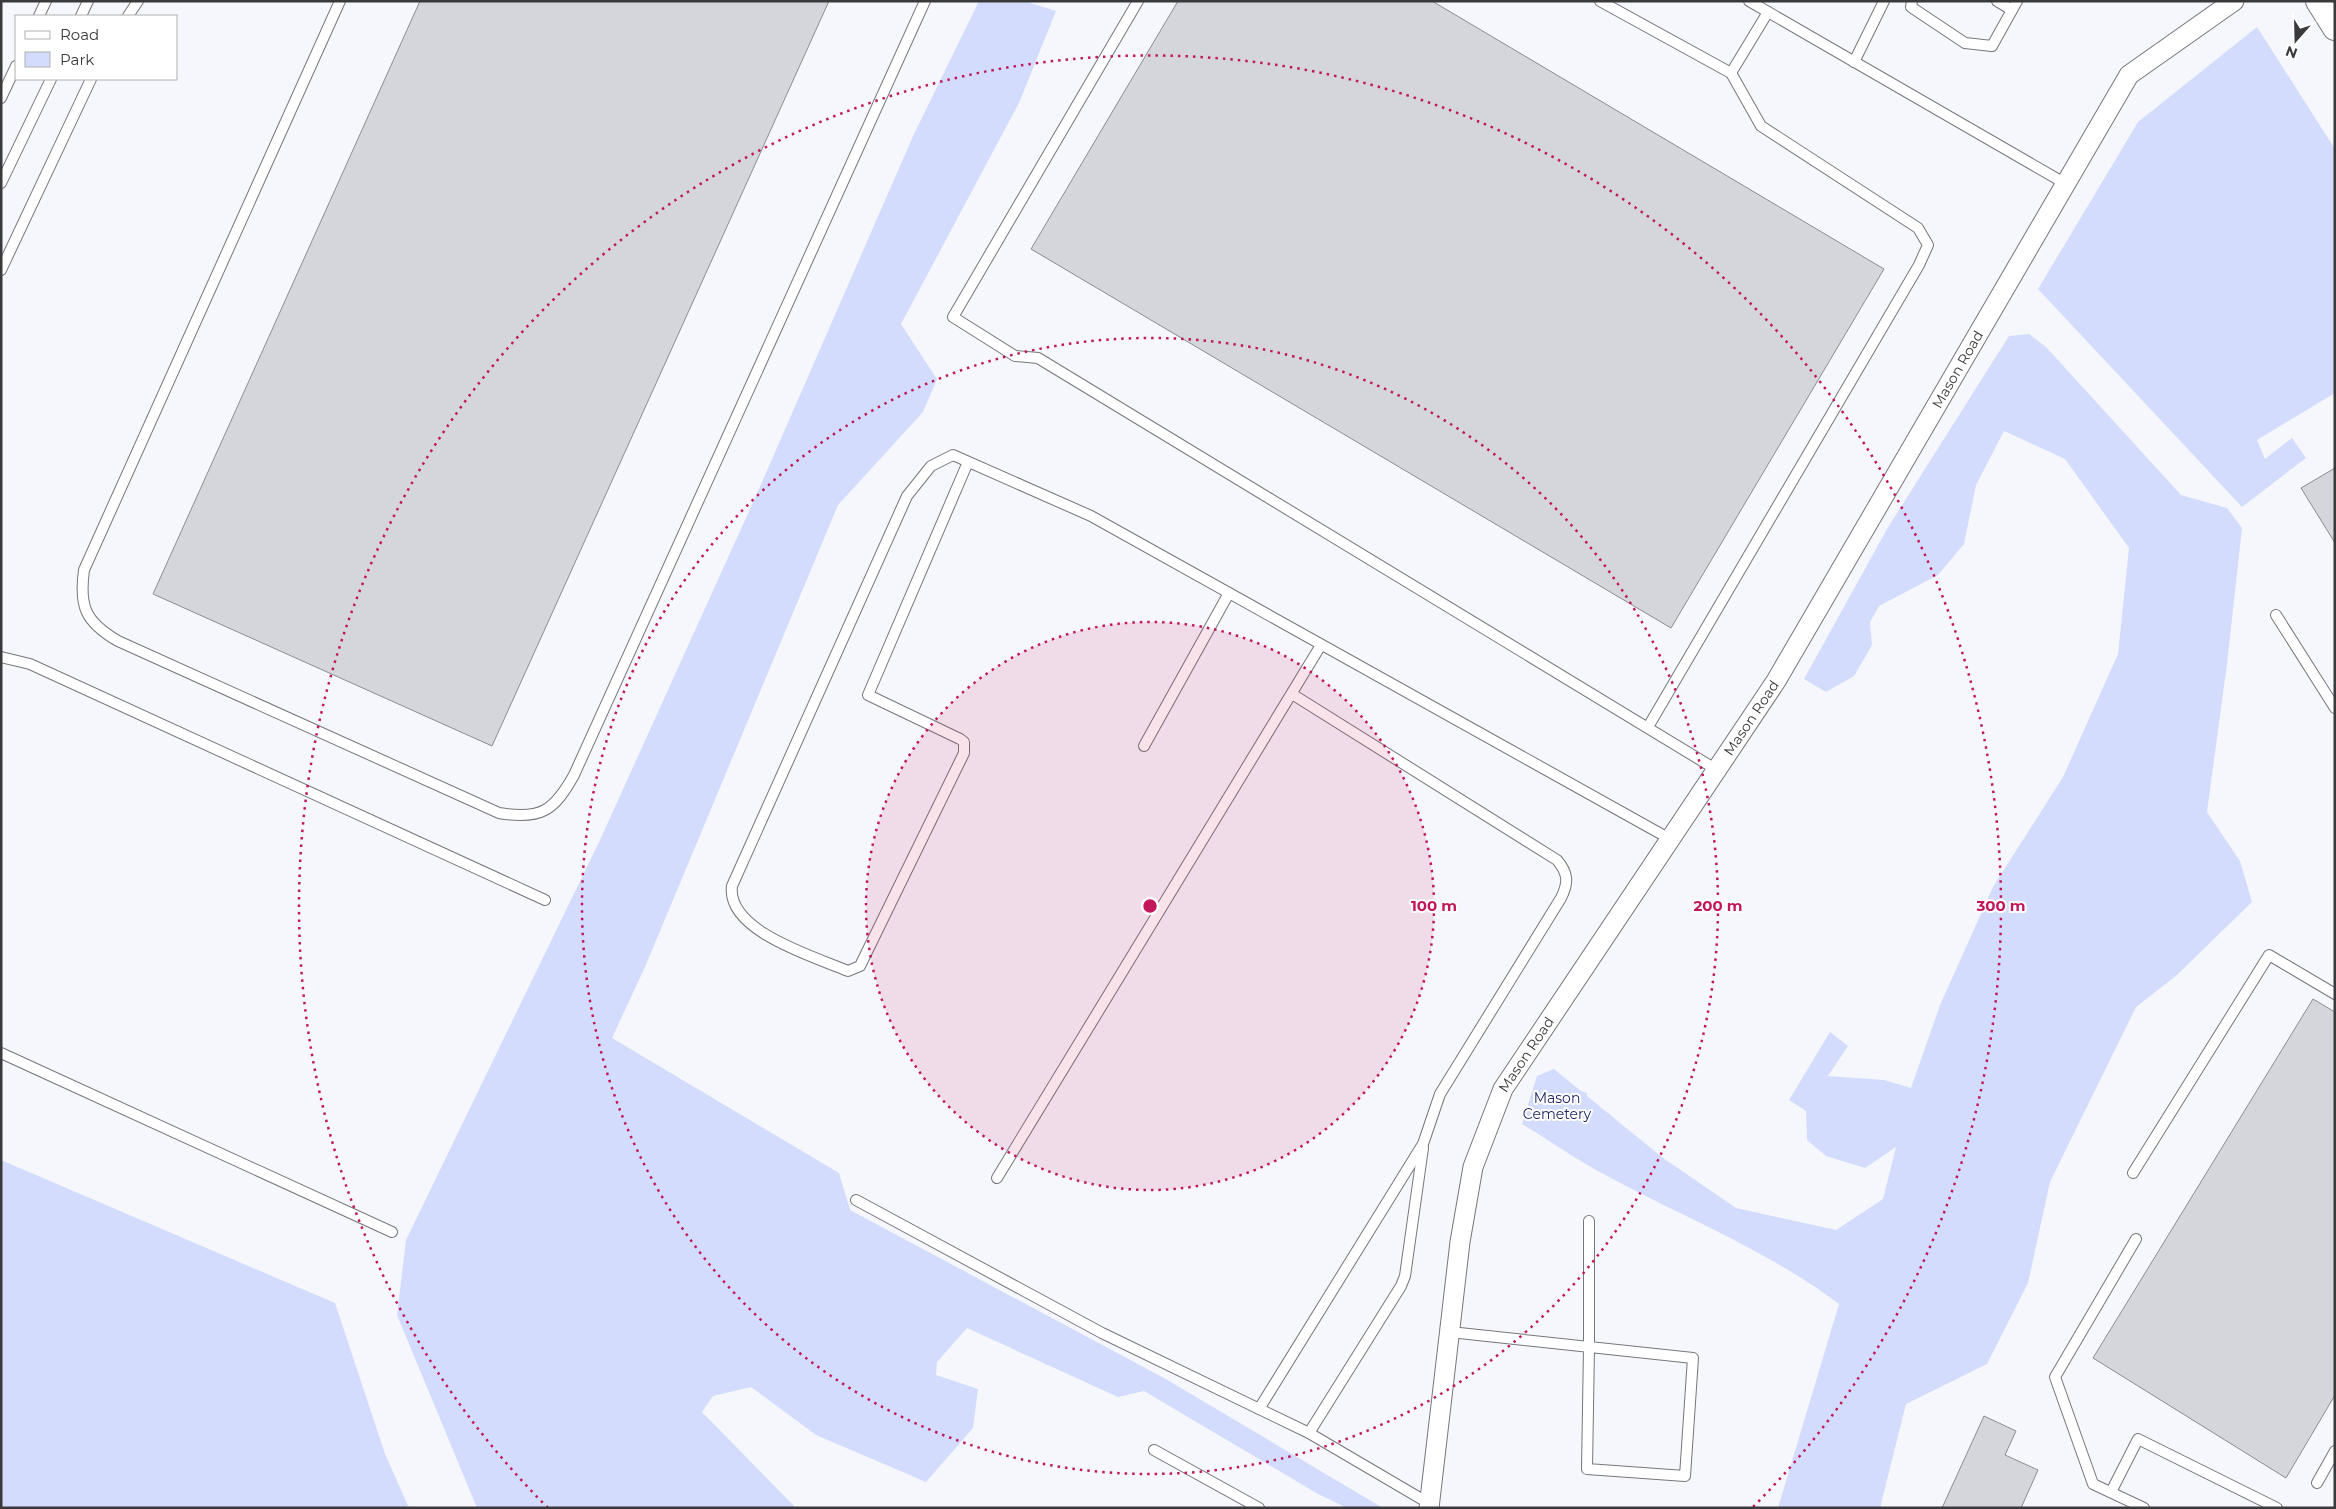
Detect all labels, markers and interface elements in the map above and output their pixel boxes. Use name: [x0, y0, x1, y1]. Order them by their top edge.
legend: [15, 15, 178, 80]
north arrow: [2271, 15, 2321, 65]
text: Road: [60, 25, 99, 44]
text: N: [2283, 42, 2300, 63]
text: Park: [60, 50, 94, 69]
street label: Mason Road: [1928, 327, 1987, 412]
street label: Mason Road: [1720, 677, 1783, 759]
text: 100 m: [1411, 896, 1457, 915]
text: 200 m: [1693, 896, 1743, 915]
text: 300 m: [1975, 896, 2026, 915]
centre of rings: [1141, 897, 1159, 915]
street label: Mason Road: [1494, 1013, 1558, 1096]
park label: Mason Cemetery: [1523, 1089, 1592, 1123]

